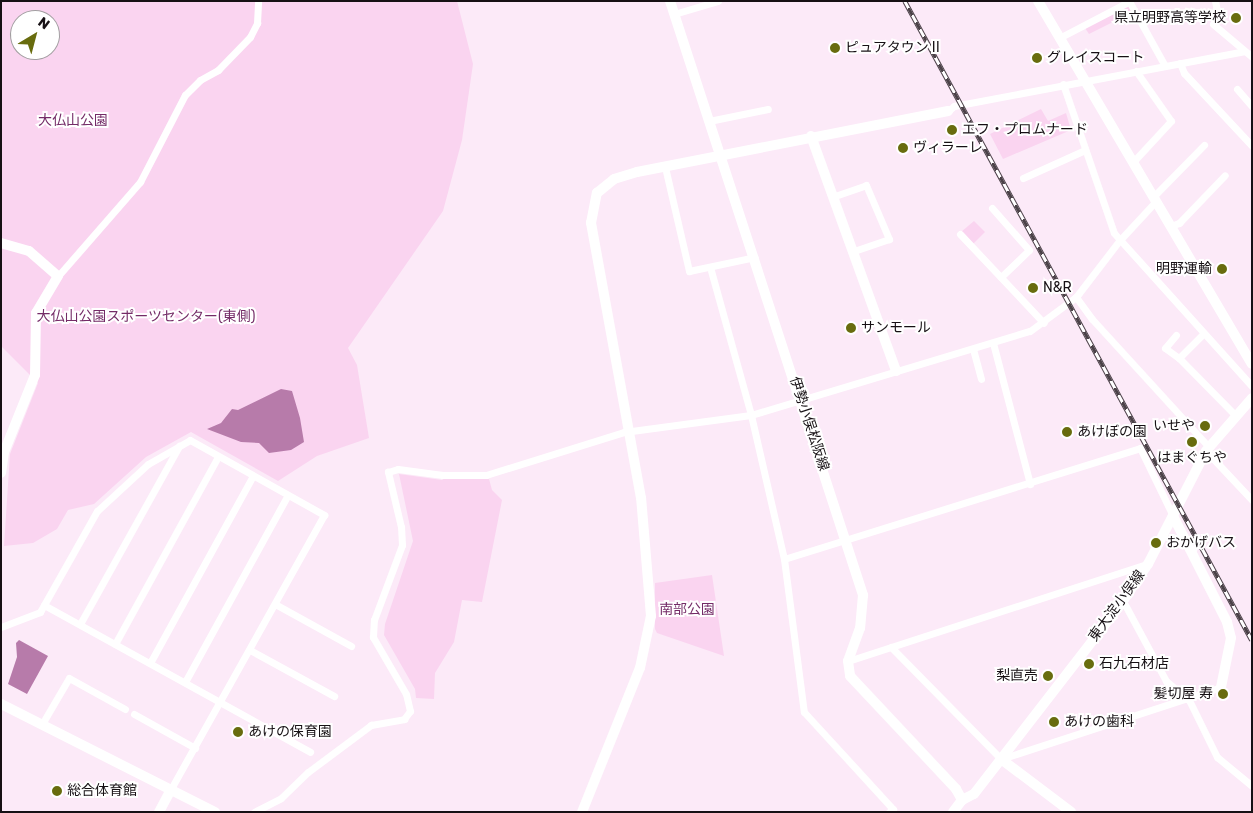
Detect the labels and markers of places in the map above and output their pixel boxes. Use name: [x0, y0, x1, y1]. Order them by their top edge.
place label: 県立明野高等学校: [1114, 10, 1226, 26]
marker: 県立明野高等学校: [1230, 12, 1242, 24]
place label: ピュアタウンⅡ: [845, 40, 943, 56]
marker: ピュアタウンⅡ: [829, 42, 841, 54]
place label: グレイスコート: [1047, 50, 1145, 66]
marker: グレイスコート: [1031, 52, 1043, 64]
place label: エフ・プロムナード: [962, 122, 1088, 138]
marker: エフ・プロムナード: [946, 124, 958, 136]
place label: ヴィラーレ: [913, 140, 983, 156]
marker: ヴィラーレ: [897, 142, 909, 154]
place label: 明野運輸: [1156, 261, 1212, 277]
marker: 明野運輸: [1216, 263, 1228, 275]
place label: N&R: [1043, 280, 1072, 296]
marker: N&R: [1027, 282, 1039, 294]
place label: サンモール: [861, 320, 931, 336]
marker: サンモール: [845, 322, 857, 334]
place label: いせや: [1153, 418, 1195, 434]
marker: いせや: [1199, 420, 1211, 432]
place label: あけぼの園: [1077, 424, 1147, 440]
marker: あけぼの園: [1061, 426, 1073, 438]
marker: はまぐちや: [1186, 436, 1198, 448]
place label: はまぐちや: [1157, 450, 1227, 466]
place label: おかげバス: [1166, 535, 1236, 551]
marker: おかげバス: [1150, 537, 1162, 549]
place label: 石九石材店: [1099, 656, 1169, 672]
marker: 石九石材店: [1083, 658, 1095, 670]
place label: 梨直売: [996, 668, 1038, 684]
marker: 梨直売: [1042, 670, 1054, 682]
place label: 髪切屋 寿: [1154, 686, 1213, 702]
marker: 髪切屋 寿: [1217, 688, 1229, 700]
place label: あけの歯科: [1064, 714, 1134, 730]
marker: あけの歯科: [1048, 716, 1060, 728]
place label: あけの保育園: [248, 724, 332, 740]
marker: あけの保育園: [232, 726, 244, 738]
place label: 総合体育館: [67, 783, 137, 799]
marker: 総合体育館: [51, 785, 63, 797]

